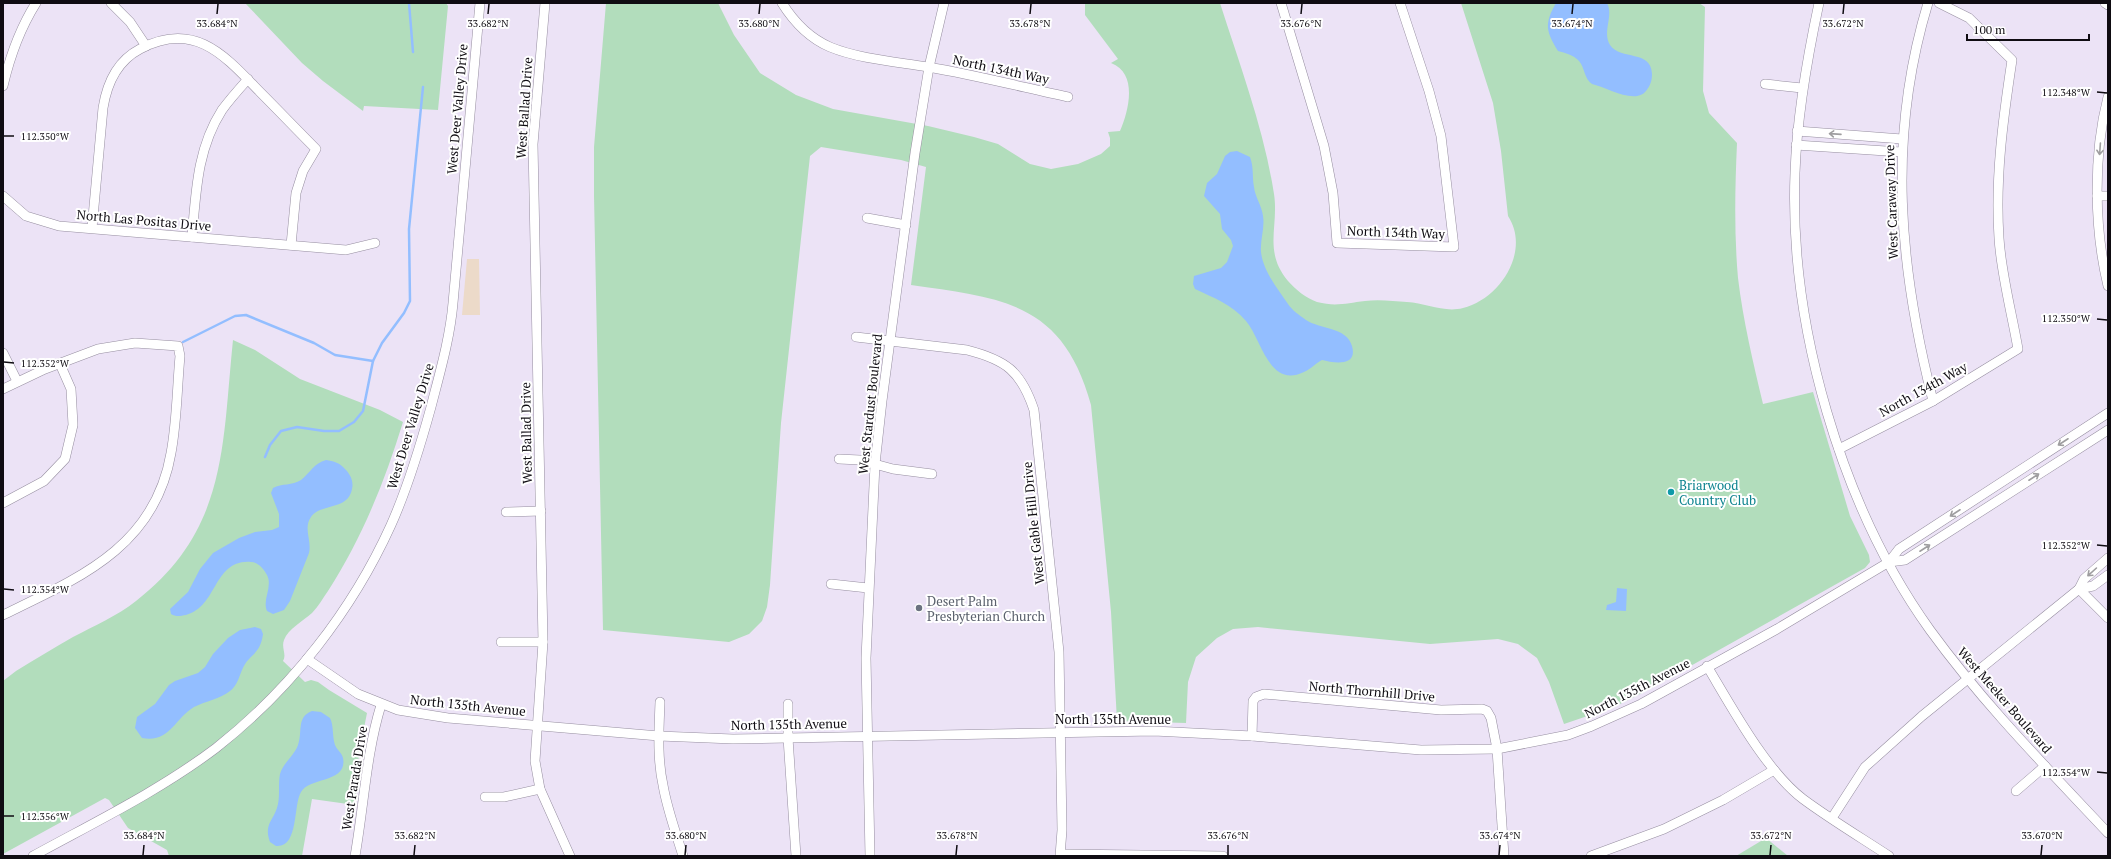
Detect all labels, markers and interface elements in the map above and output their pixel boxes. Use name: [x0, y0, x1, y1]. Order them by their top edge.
scale bar: [1967, 16, 2089, 42]
text: 33.684°N: [197, 17, 238, 30]
text: 33.682°N: [468, 17, 509, 30]
text: 33.680°N: [739, 17, 780, 30]
text: 33.678°N: [1010, 17, 1051, 30]
text: 33.676°N: [1281, 17, 1322, 30]
text: 33.674°N: [1552, 17, 1593, 30]
text: 33.672°N: [1823, 17, 1864, 30]
text: 100 m: [1973, 22, 2006, 37]
street label: West Deer Valley Drive: [442, 43, 472, 175]
street label: North 134th Way: [951, 50, 1051, 88]
street label: West Ballad Drive: [511, 57, 537, 159]
text: 112.348°W: [2042, 86, 2091, 99]
text: 112.350°W: [21, 130, 70, 143]
one-way arrow: [1829, 131, 1842, 138]
one-way arrow: [2097, 142, 2104, 155]
street label: West Caraway Drive: [1880, 144, 1902, 260]
street label: North Las Positas Drive: [76, 205, 212, 235]
street label: North 134th Way: [1347, 221, 1446, 243]
text: 112.350°W: [2042, 312, 2091, 325]
street label: West Stardust Boulevard: [854, 333, 886, 475]
text: 112.352°W: [21, 357, 70, 370]
street label: North 134th Way: [1876, 357, 1971, 421]
street label: West Deer Valley Drive: [382, 361, 438, 491]
street label: West Ballad Drive: [516, 382, 536, 484]
one-way arrow: [2058, 438, 2069, 446]
street label: West Gable Hill Drive: [1018, 461, 1048, 585]
one-way arrow: [2028, 473, 2039, 481]
place label: Briarwood Country Club: [1679, 476, 1756, 509]
marker: Briarwood Country Club: [1666, 487, 1676, 497]
one-way arrow: [1949, 509, 1960, 517]
text: 112.352°W: [2042, 539, 2091, 552]
one-way arrow: [1919, 543, 1930, 552]
one-way arrow: [2087, 568, 2097, 577]
text: 112.354°W: [21, 583, 70, 596]
place label: Desert Palm Presbyterian Church: [927, 592, 1046, 625]
marker: Desert Palm Presbyterian Church: [914, 603, 924, 613]
street label: West Meeker Boulevard: [1954, 643, 2056, 757]
street label: North 135th Avenue: [1581, 654, 1693, 722]
street label: North Thornhill Drive: [1308, 677, 1436, 705]
street label: North 135th Avenue: [409, 690, 527, 720]
street label: North 135th Avenue: [1055, 710, 1171, 728]
street label: North 135th Avenue: [731, 714, 847, 734]
street label: West Parada Drive: [337, 725, 371, 831]
text: 112.354°W: [2042, 766, 2091, 779]
text: 112.356°W: [21, 810, 70, 823]
text: 33.684°N: [124, 829, 165, 842]
text: 33.682°N: [395, 829, 436, 842]
text: 33.680°N: [666, 829, 707, 842]
text: 33.678°N: [937, 829, 978, 842]
text: 33.676°N: [1208, 829, 1249, 842]
text: 33.674°N: [1480, 829, 1521, 842]
text: 33.672°N: [1751, 829, 1792, 842]
text: 33.670°N: [2022, 829, 2063, 842]

